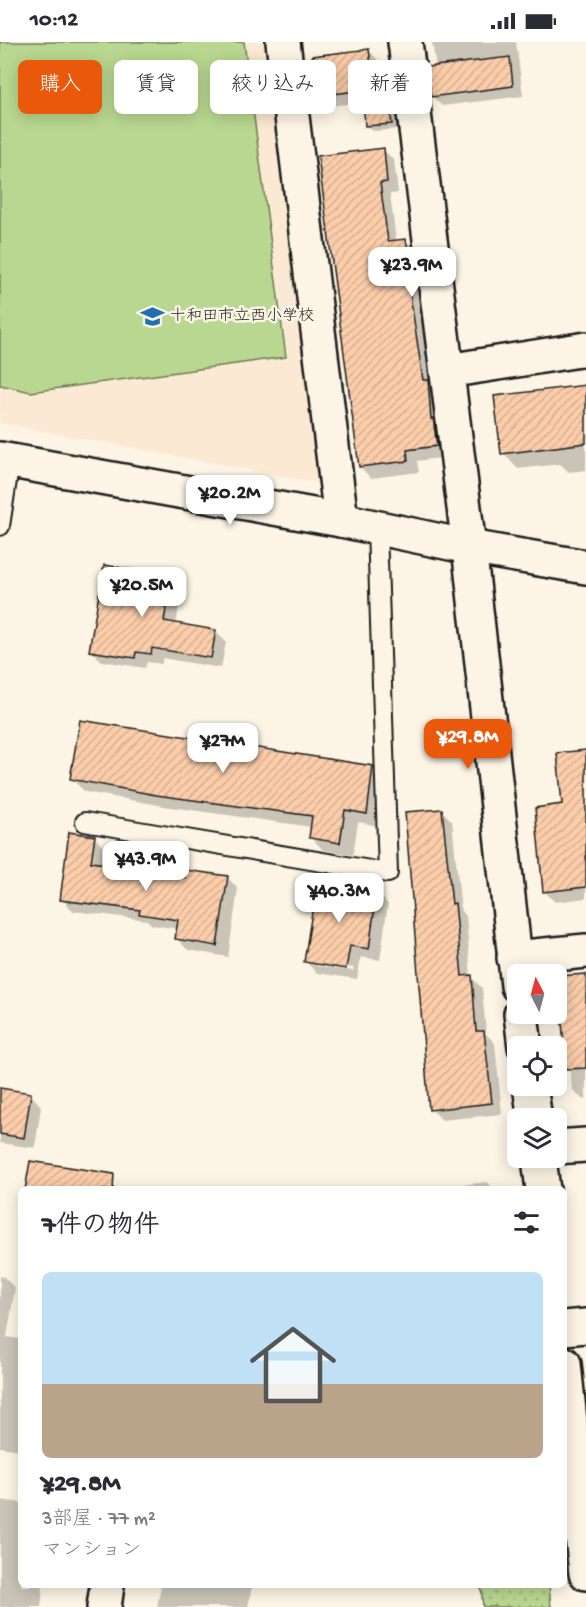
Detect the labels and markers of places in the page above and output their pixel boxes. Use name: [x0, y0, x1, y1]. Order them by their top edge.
pin: ¥23.9M: [363, 247, 461, 298]
school or university icon: 十和田市立西小学校: [139, 304, 165, 330]
place label: 十和田市立西小学校: [170, 307, 314, 327]
pin: ¥20.2M: [181, 475, 279, 526]
pin: ¥20.5M: [93, 567, 191, 618]
pin: ¥29.8M: [419, 719, 517, 770]
pin: ¥27M: [187, 723, 259, 774]
pin: ¥43.9M: [97, 841, 195, 892]
pin: ¥40.3M: [290, 873, 388, 924]

